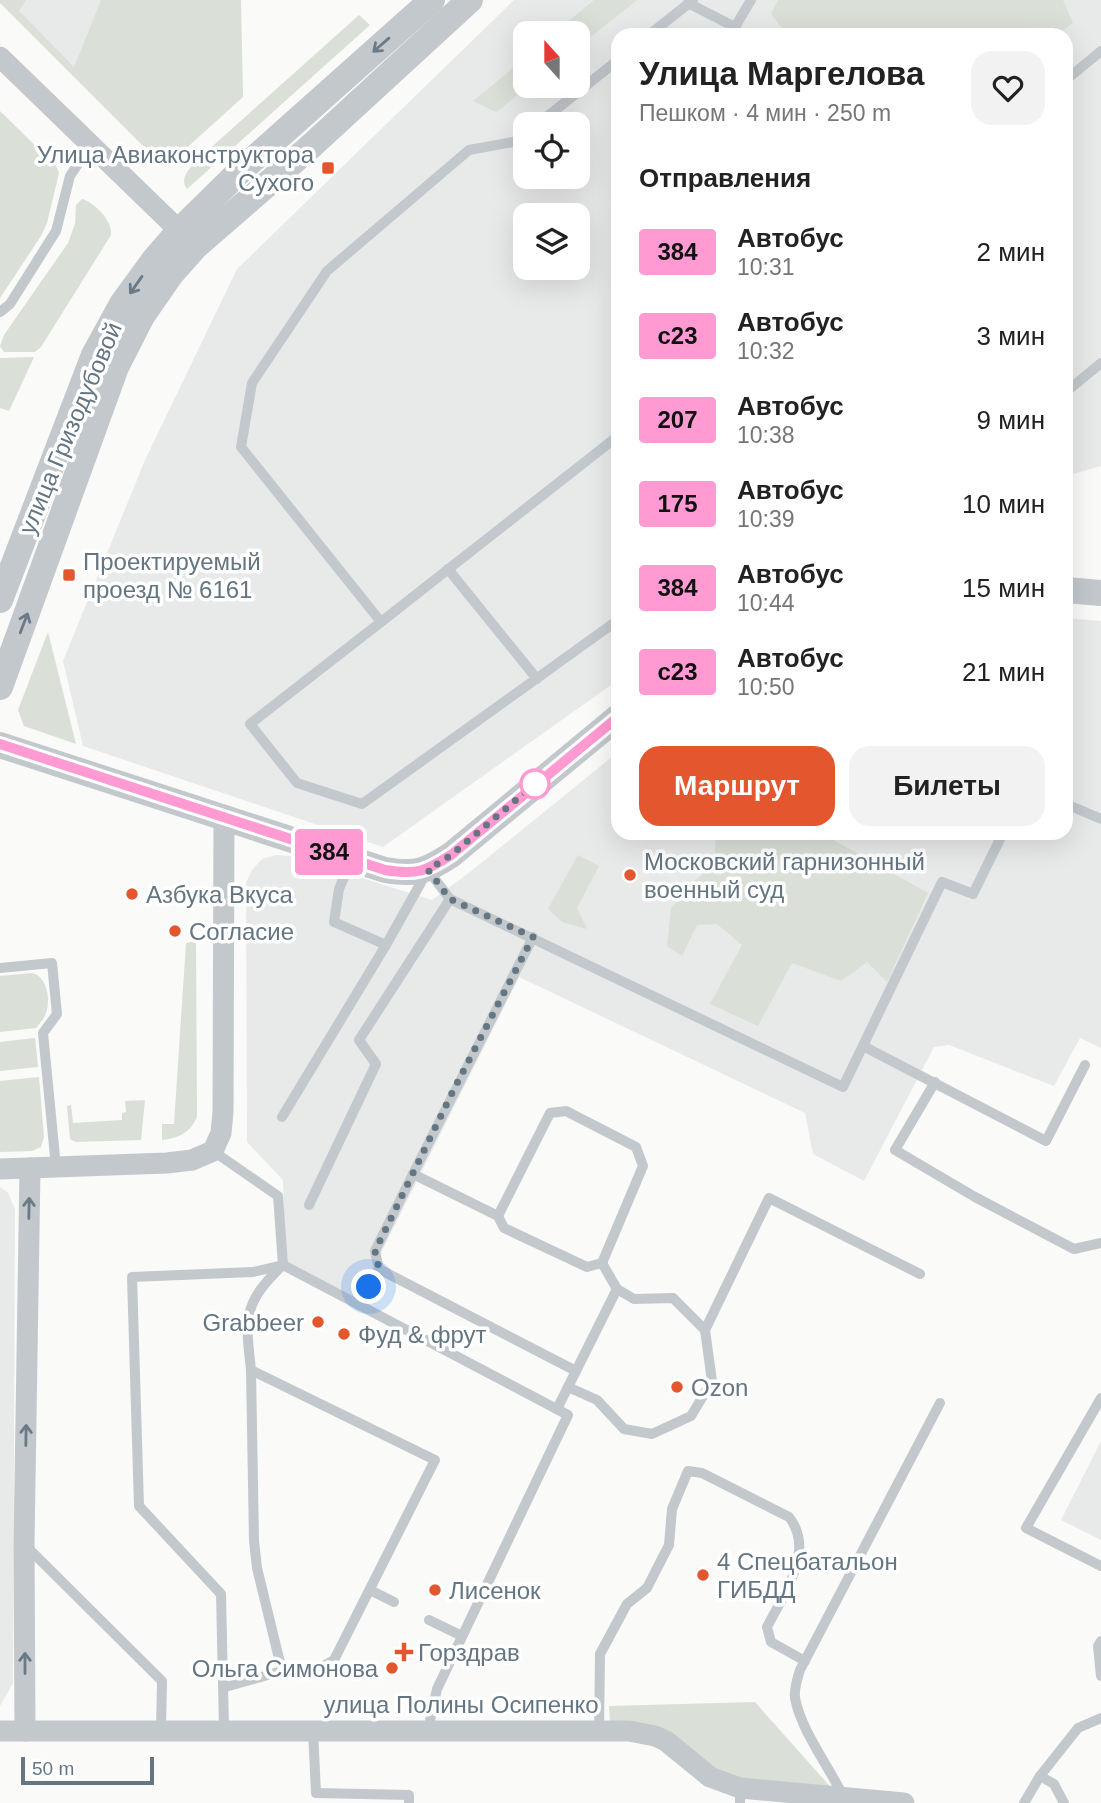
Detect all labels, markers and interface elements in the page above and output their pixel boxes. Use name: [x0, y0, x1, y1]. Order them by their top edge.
north arrow: [513, 21, 590, 98]
map controls: [513, 21, 590, 280]
one-way arrow: [372, 37, 390, 53]
button: heart: [971, 51, 1045, 125]
text: Улица Маргелова: [639, 55, 924, 92]
text: Пешком · 4 мин · 250 m: [639, 100, 891, 126]
button: locate: [513, 112, 590, 189]
place label: Улица Авиаконструктора Сухого: [37, 141, 315, 196]
marker: Улица Авиаконструктора Сухого: [320, 160, 336, 176]
text: Отправления: [639, 163, 811, 193]
button: layers: [513, 203, 590, 280]
text: Автобус: [737, 223, 844, 253]
text: 2 мин: [977, 237, 1045, 267]
text: 384: [657, 238, 698, 265]
text: 10:31: [737, 254, 795, 280]
one-way arrow: [129, 275, 143, 294]
text: Автобус: [737, 307, 844, 337]
street label: улица Гризодубовой: [13, 318, 127, 538]
text: 3 мин: [977, 321, 1045, 351]
text: с23: [657, 322, 698, 349]
text: 10:32: [737, 338, 795, 364]
text: Автобус: [737, 391, 844, 421]
text: 9 мин: [977, 405, 1045, 435]
text: 207: [657, 406, 698, 433]
text: 10:38: [737, 422, 795, 448]
text: Автобус: [737, 475, 844, 505]
text: 10 мин: [962, 489, 1045, 519]
text: 175: [657, 490, 698, 517]
text: 10:39: [737, 506, 795, 532]
place label: Проектируемый проезд № 6161: [83, 548, 261, 603]
text: Автобус: [737, 559, 844, 589]
marker: Проектируемый проезд № 6161: [61, 567, 77, 583]
text: 15 мин: [962, 573, 1045, 603]
text: 384: [657, 574, 698, 601]
text: 10:44: [737, 590, 795, 616]
one-way arrow: [19, 612, 32, 634]
text: Автобус: [737, 643, 844, 673]
text: 21 мин: [962, 657, 1045, 687]
text: с23: [657, 658, 698, 685]
text: 10:50: [737, 674, 795, 700]
button: Маршрут: [639, 746, 835, 826]
button: Билеты: [849, 746, 1045, 826]
unlabelled marker: [520, 769, 550, 799]
line badge: 384: [289, 829, 369, 875]
text: 384: [309, 838, 349, 865]
place label: Московский гарнизонный военный суд: [644, 848, 925, 903]
marker: Московский гарнизонный военный суд: [622, 867, 638, 883]
place label: Азбука Вкуса: [146, 881, 294, 908]
marker: Азбука Вкуса: [124, 886, 140, 902]
place label: Согласие: [189, 918, 294, 945]
marker: Согласие: [167, 923, 183, 939]
one-way arrow: [22, 1196, 36, 1219]
your location: [351, 1269, 386, 1304]
place label: Grabbeer: [203, 1309, 304, 1336]
marker: Grabbeer: [310, 1314, 326, 1330]
place label: Фуд & фрут: [358, 1321, 487, 1348]
marker: Фуд & фрут: [336, 1326, 352, 1342]
place label: Ozon: [691, 1374, 748, 1401]
marker: Ozon: [669, 1379, 685, 1395]
one-way arrow: [19, 1424, 32, 1447]
place label: 4 Спецбатальон ГИБДД: [717, 1548, 898, 1603]
marker: 4 Спецбатальон ГИБДД: [695, 1567, 711, 1583]
place label: Лисенок: [449, 1577, 541, 1604]
marker: Лисенок: [427, 1582, 443, 1598]
place label: Горздрав: [418, 1639, 520, 1666]
marker: Горздрав: [396, 1644, 412, 1660]
one-way arrow: [18, 1651, 32, 1674]
place label: Ольга Симонова: [192, 1655, 379, 1682]
marker: Ольга Симонова: [384, 1660, 400, 1676]
street label: улица Полины Осипенко: [323, 1691, 599, 1718]
scale bar: [21, 1754, 154, 1786]
text: 50 m: [32, 1758, 74, 1779]

